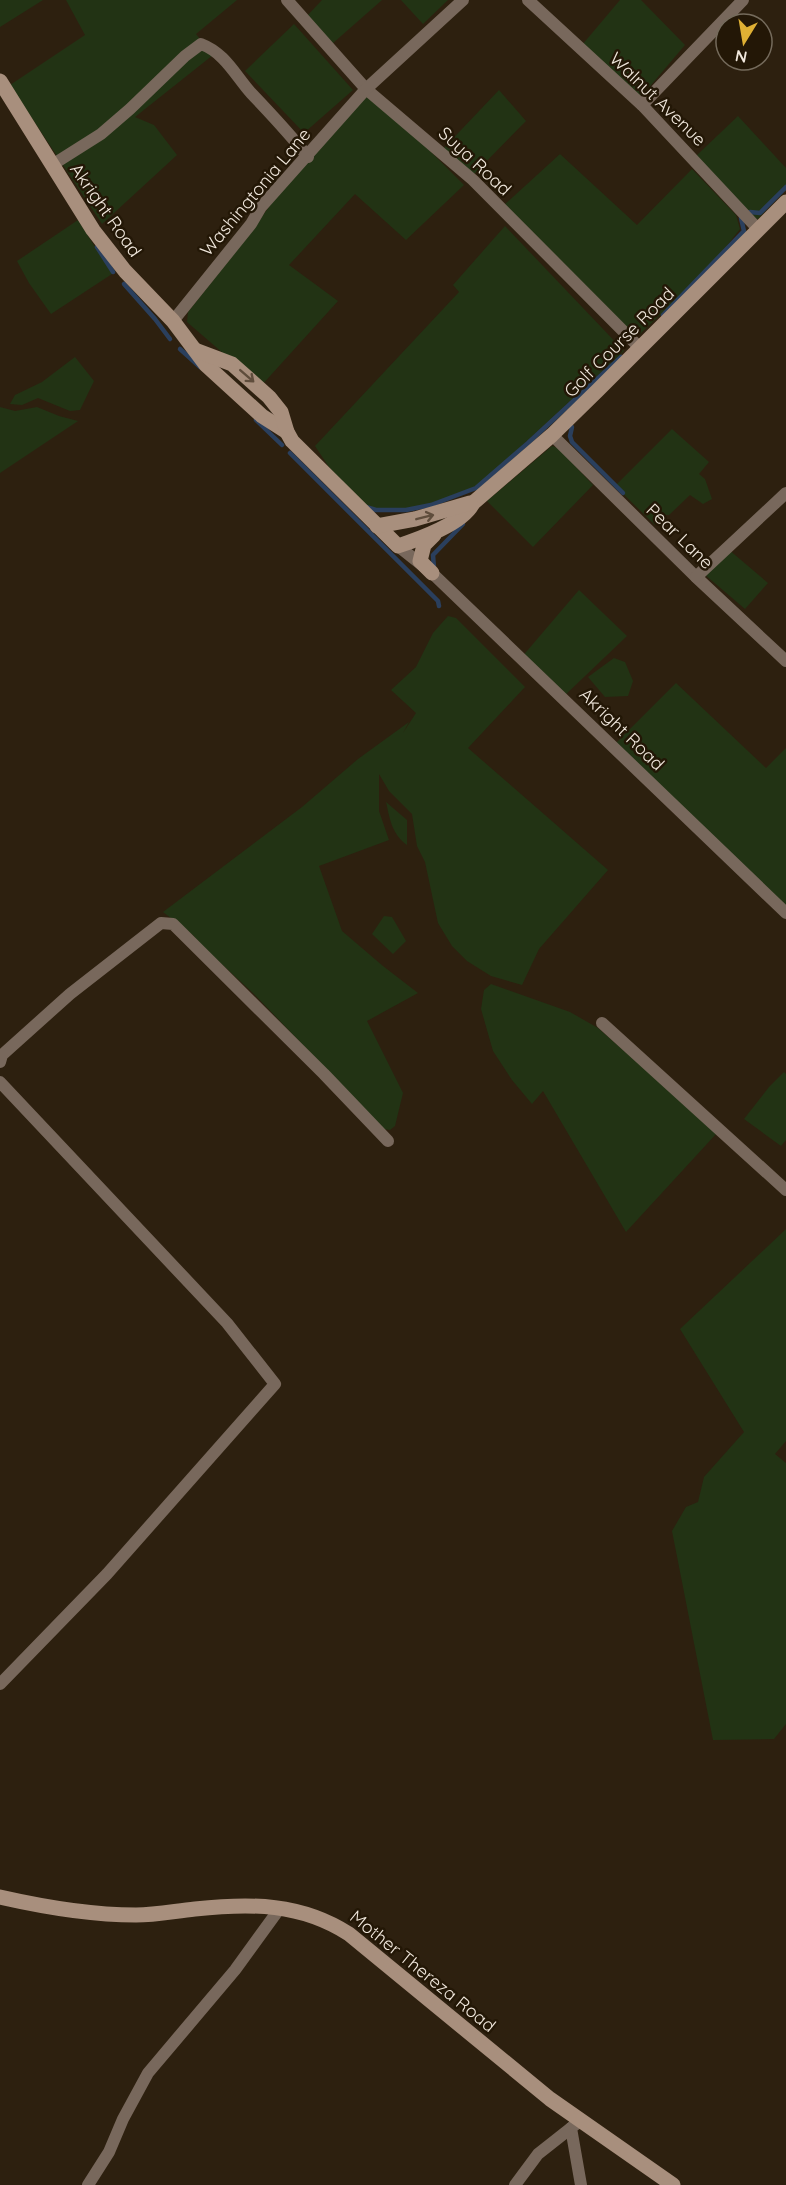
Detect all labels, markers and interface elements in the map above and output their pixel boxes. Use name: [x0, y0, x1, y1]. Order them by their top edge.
north arrow: [714, 12, 774, 72]
text: N: [733, 46, 749, 68]
street label: Walnut Avenue: [605, 47, 711, 151]
street label: Suya Road: [434, 122, 516, 200]
street label: Washingtonia Lane: [195, 123, 315, 261]
street label: Akright Road: [65, 159, 147, 261]
street label: Golf Course Road: [559, 282, 679, 402]
one-way arrow: [239, 370, 255, 383]
street label: Pear Lane: [642, 498, 718, 574]
one-way arrow: [416, 510, 435, 522]
street label: Akright Road: [575, 683, 669, 775]
street label: Mother Thereza Road: [345, 1905, 501, 2037]

